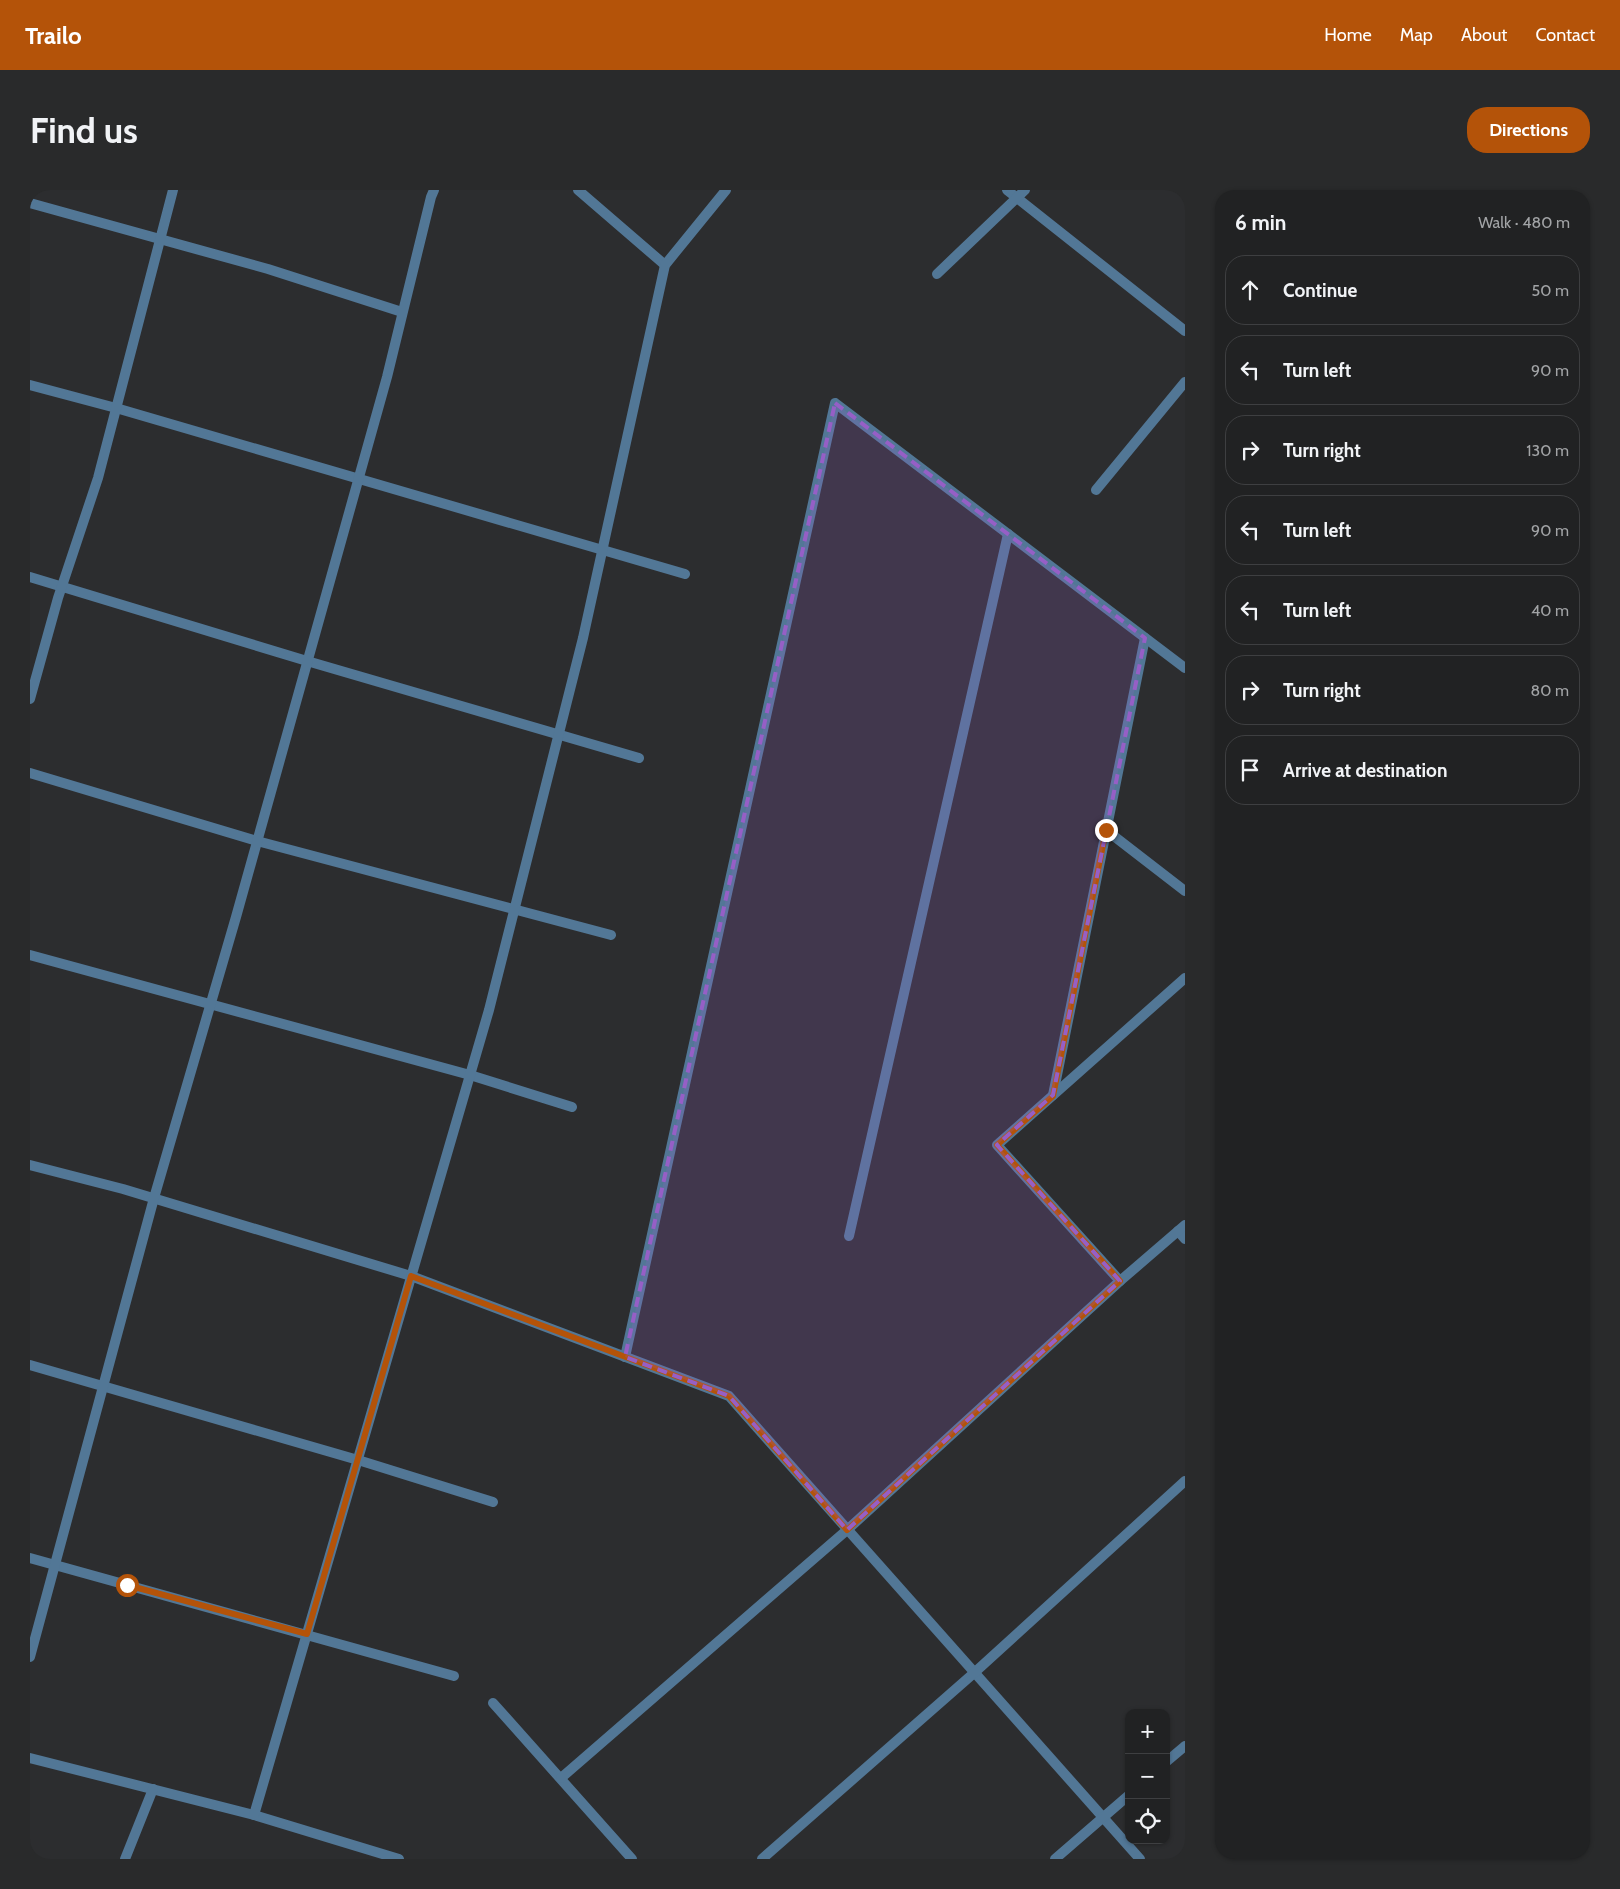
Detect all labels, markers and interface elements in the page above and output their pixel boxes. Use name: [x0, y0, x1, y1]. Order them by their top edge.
text: Trailo: [25, 21, 82, 50]
text: Home: [1324, 24, 1372, 46]
text: Map: [1400, 24, 1433, 46]
text: About: [1461, 24, 1507, 46]
text: Contact: [1535, 24, 1595, 46]
button: Directions: [1467, 107, 1590, 153]
text: Find us: [30, 109, 138, 152]
text: 6 min: [1235, 210, 1286, 235]
text: Walk · 480 m: [1478, 213, 1570, 232]
icon: ahead: [1236, 276, 1264, 304]
text: Continue: [1283, 279, 1357, 302]
text: 50 m: [1532, 281, 1569, 300]
icon: left: [1236, 356, 1264, 384]
text: Turn left: [1283, 359, 1351, 382]
text: 90 m: [1531, 361, 1569, 380]
icon: right: [1236, 436, 1264, 464]
text: Turn right: [1283, 439, 1361, 462]
text: 130 m: [1526, 441, 1569, 460]
icon: left: [1236, 516, 1264, 544]
text: Turn left: [1283, 519, 1351, 542]
text: 90 m: [1531, 521, 1569, 540]
icon: left: [1236, 596, 1264, 624]
text: Turn left: [1283, 599, 1351, 622]
text: 40 m: [1531, 601, 1569, 620]
icon: right: [1236, 676, 1264, 704]
text: Turn right: [1283, 679, 1361, 702]
text: 80 m: [1531, 681, 1569, 700]
icon: arrive: [1236, 756, 1264, 784]
text: Arrive at destination: [1283, 759, 1447, 782]
route end: [1095, 819, 1118, 842]
route start: [116, 1574, 139, 1597]
map controls: [1125, 1709, 1170, 1844]
button: +: [1125, 1709, 1170, 1754]
button: −: [1125, 1754, 1170, 1799]
button: locate: [1125, 1799, 1170, 1844]

